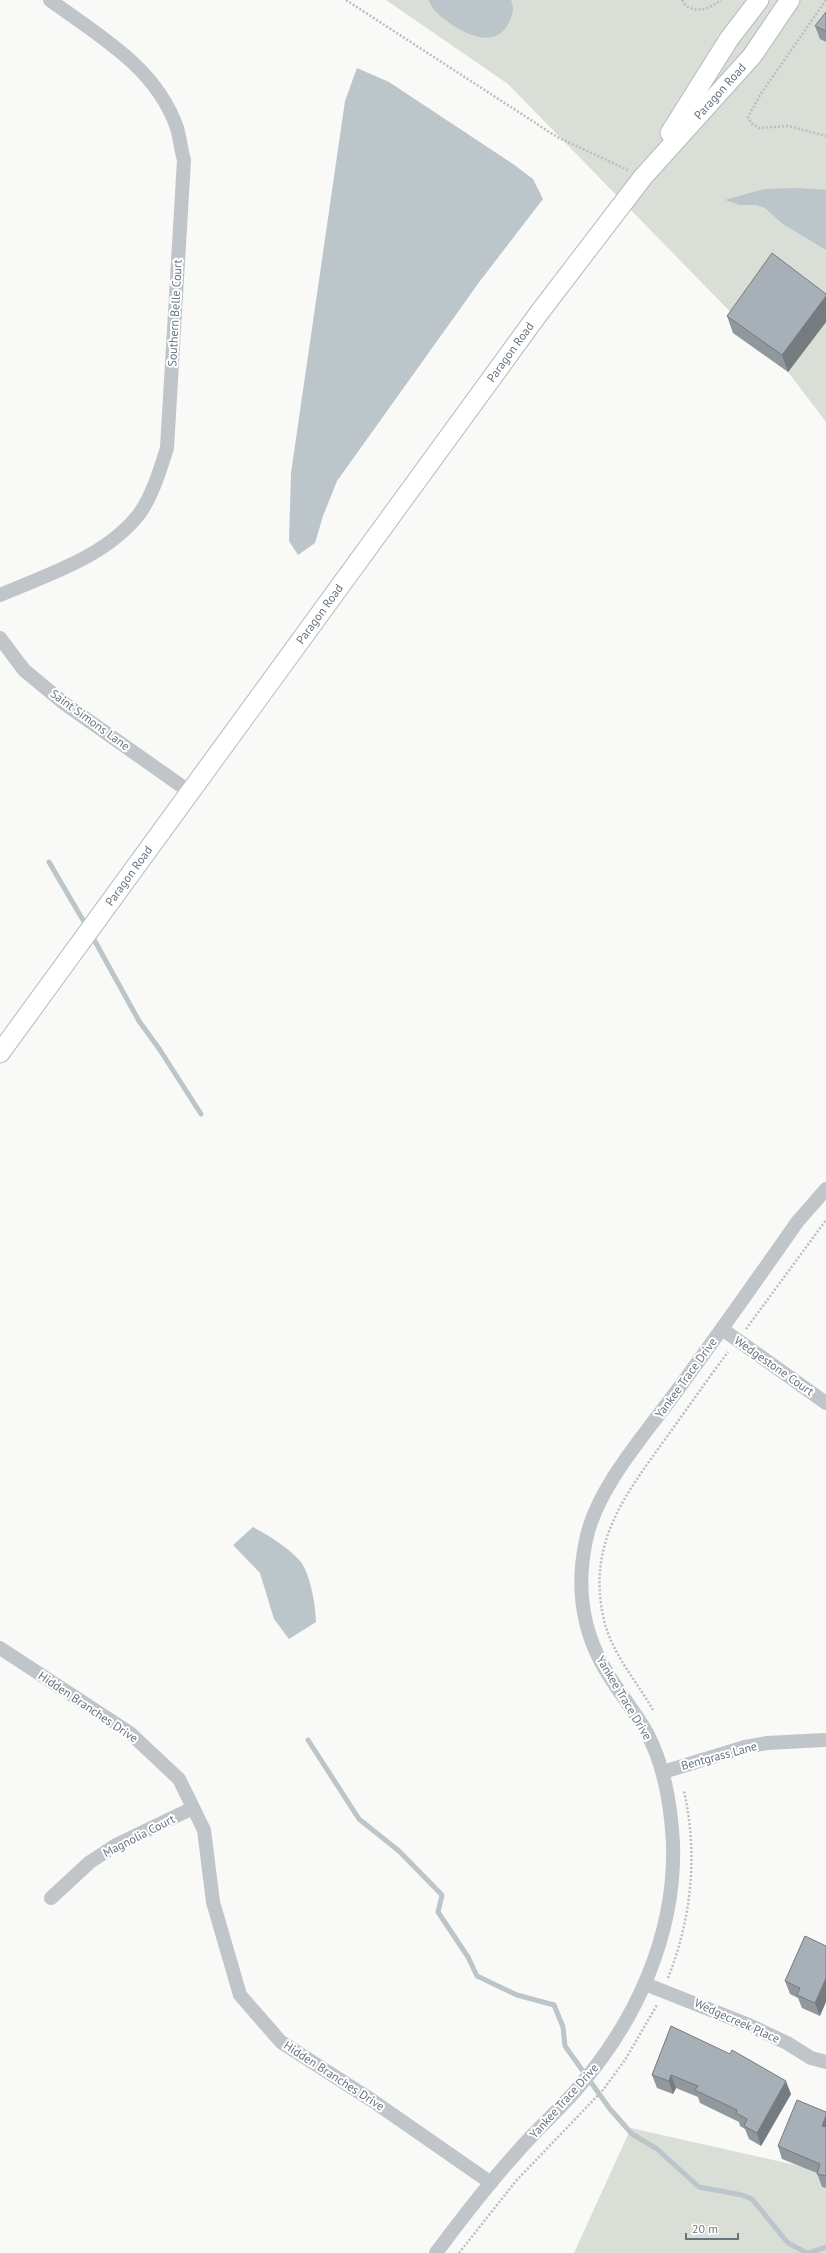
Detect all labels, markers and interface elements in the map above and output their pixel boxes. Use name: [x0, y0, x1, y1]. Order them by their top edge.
street label: Paragon Road: [691, 60, 749, 122]
street label: Southern Belle Court: [164, 259, 185, 367]
street label: Paragon Road: [483, 319, 537, 385]
street label: Paragon Road: [292, 581, 346, 647]
street label: Saint Simons Lane: [48, 686, 133, 753]
street label: Paragon Road: [102, 843, 155, 909]
street label: Wedgestone Court: [732, 1333, 817, 1399]
street label: Yankee Trace Drive: [651, 1335, 720, 1421]
street label: Yankee Trace Drive: [593, 1653, 655, 1743]
street label: Hidden Branches Drive: [36, 1668, 141, 1745]
street label: Bentgrass Lane: [679, 1738, 758, 1773]
street label: Magnolia Court: [100, 1811, 177, 1860]
street label: Wedgecreek Place: [692, 1995, 782, 2046]
street label: Hidden Branches Drive: [281, 2037, 387, 2114]
street label: Yankee Trace Drive: [526, 2060, 601, 2141]
scale bar: [686, 2215, 738, 2241]
text: 20 m: [692, 2221, 718, 2236]

